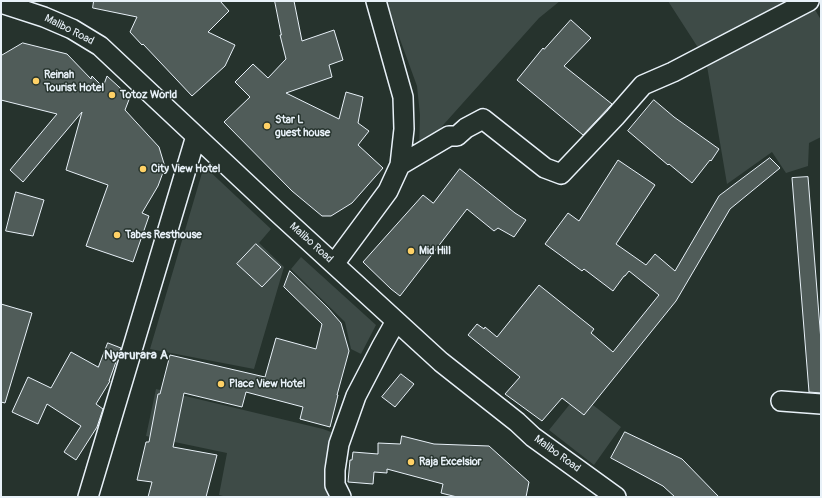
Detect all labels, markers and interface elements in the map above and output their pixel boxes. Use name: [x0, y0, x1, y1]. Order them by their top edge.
street label: Malibo Road: [42, 12, 96, 48]
place label: Reinah Tourist Hotel: [44, 68, 104, 94]
marker: Reinah Tourist Hotel: [31, 76, 41, 86]
place label: Totoz World: [120, 88, 177, 102]
marker: Totoz World: [107, 90, 117, 100]
place label: Star L guest house: [275, 113, 330, 139]
marker: Star L guest house: [262, 121, 272, 131]
place label: City View Hotel: [151, 162, 220, 176]
marker: City View Hotel: [138, 164, 148, 174]
street label: Malibo Road: [286, 220, 336, 266]
place label: Tabes Resthouse: [125, 228, 202, 242]
marker: Tabes Resthouse: [112, 230, 122, 240]
place label: Mid Hill: [419, 244, 451, 258]
marker: Mid Hill: [406, 246, 416, 256]
district label: Nyarurara A: [104, 348, 168, 364]
place label: Place View Hotel: [229, 377, 305, 391]
marker: Place View Hotel: [216, 379, 226, 389]
street label: Malibo Road: [531, 433, 583, 475]
place label: Raja Excelsior: [419, 455, 482, 469]
marker: Raja Excelsior: [406, 457, 416, 467]

